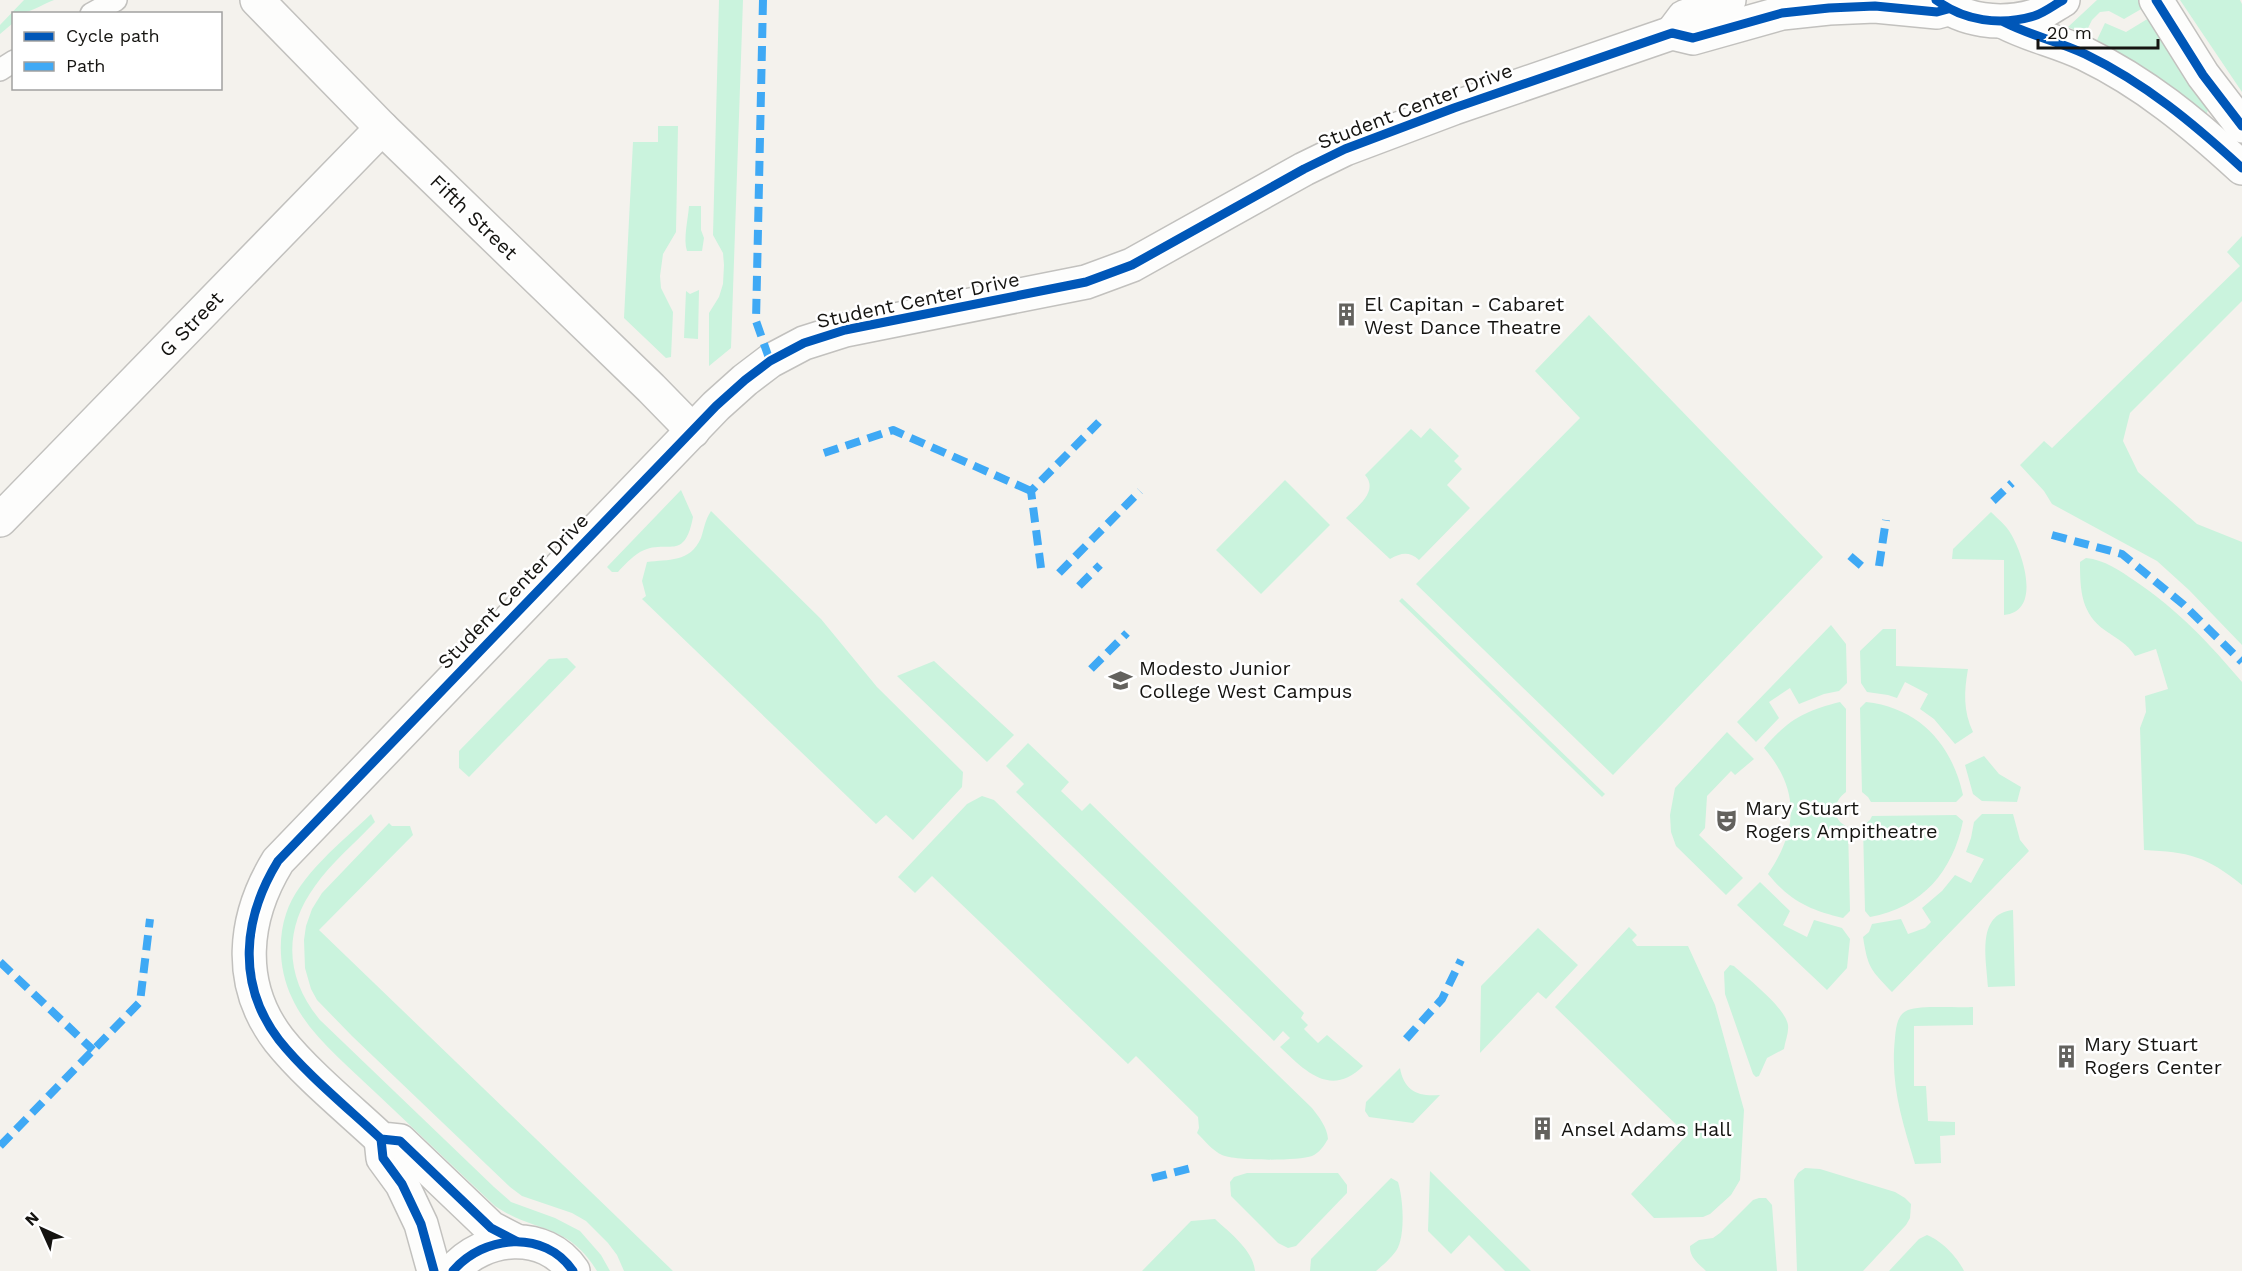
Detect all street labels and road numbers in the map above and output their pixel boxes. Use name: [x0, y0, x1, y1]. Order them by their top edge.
street label: Student Center Drive: [1314, 58, 1516, 154]
street label: Fifth Street: [425, 169, 523, 265]
street label: Student Center Drive: [814, 267, 1022, 333]
street label: G Street: [154, 286, 228, 362]
street label: Student Center Drive: [433, 508, 593, 674]

